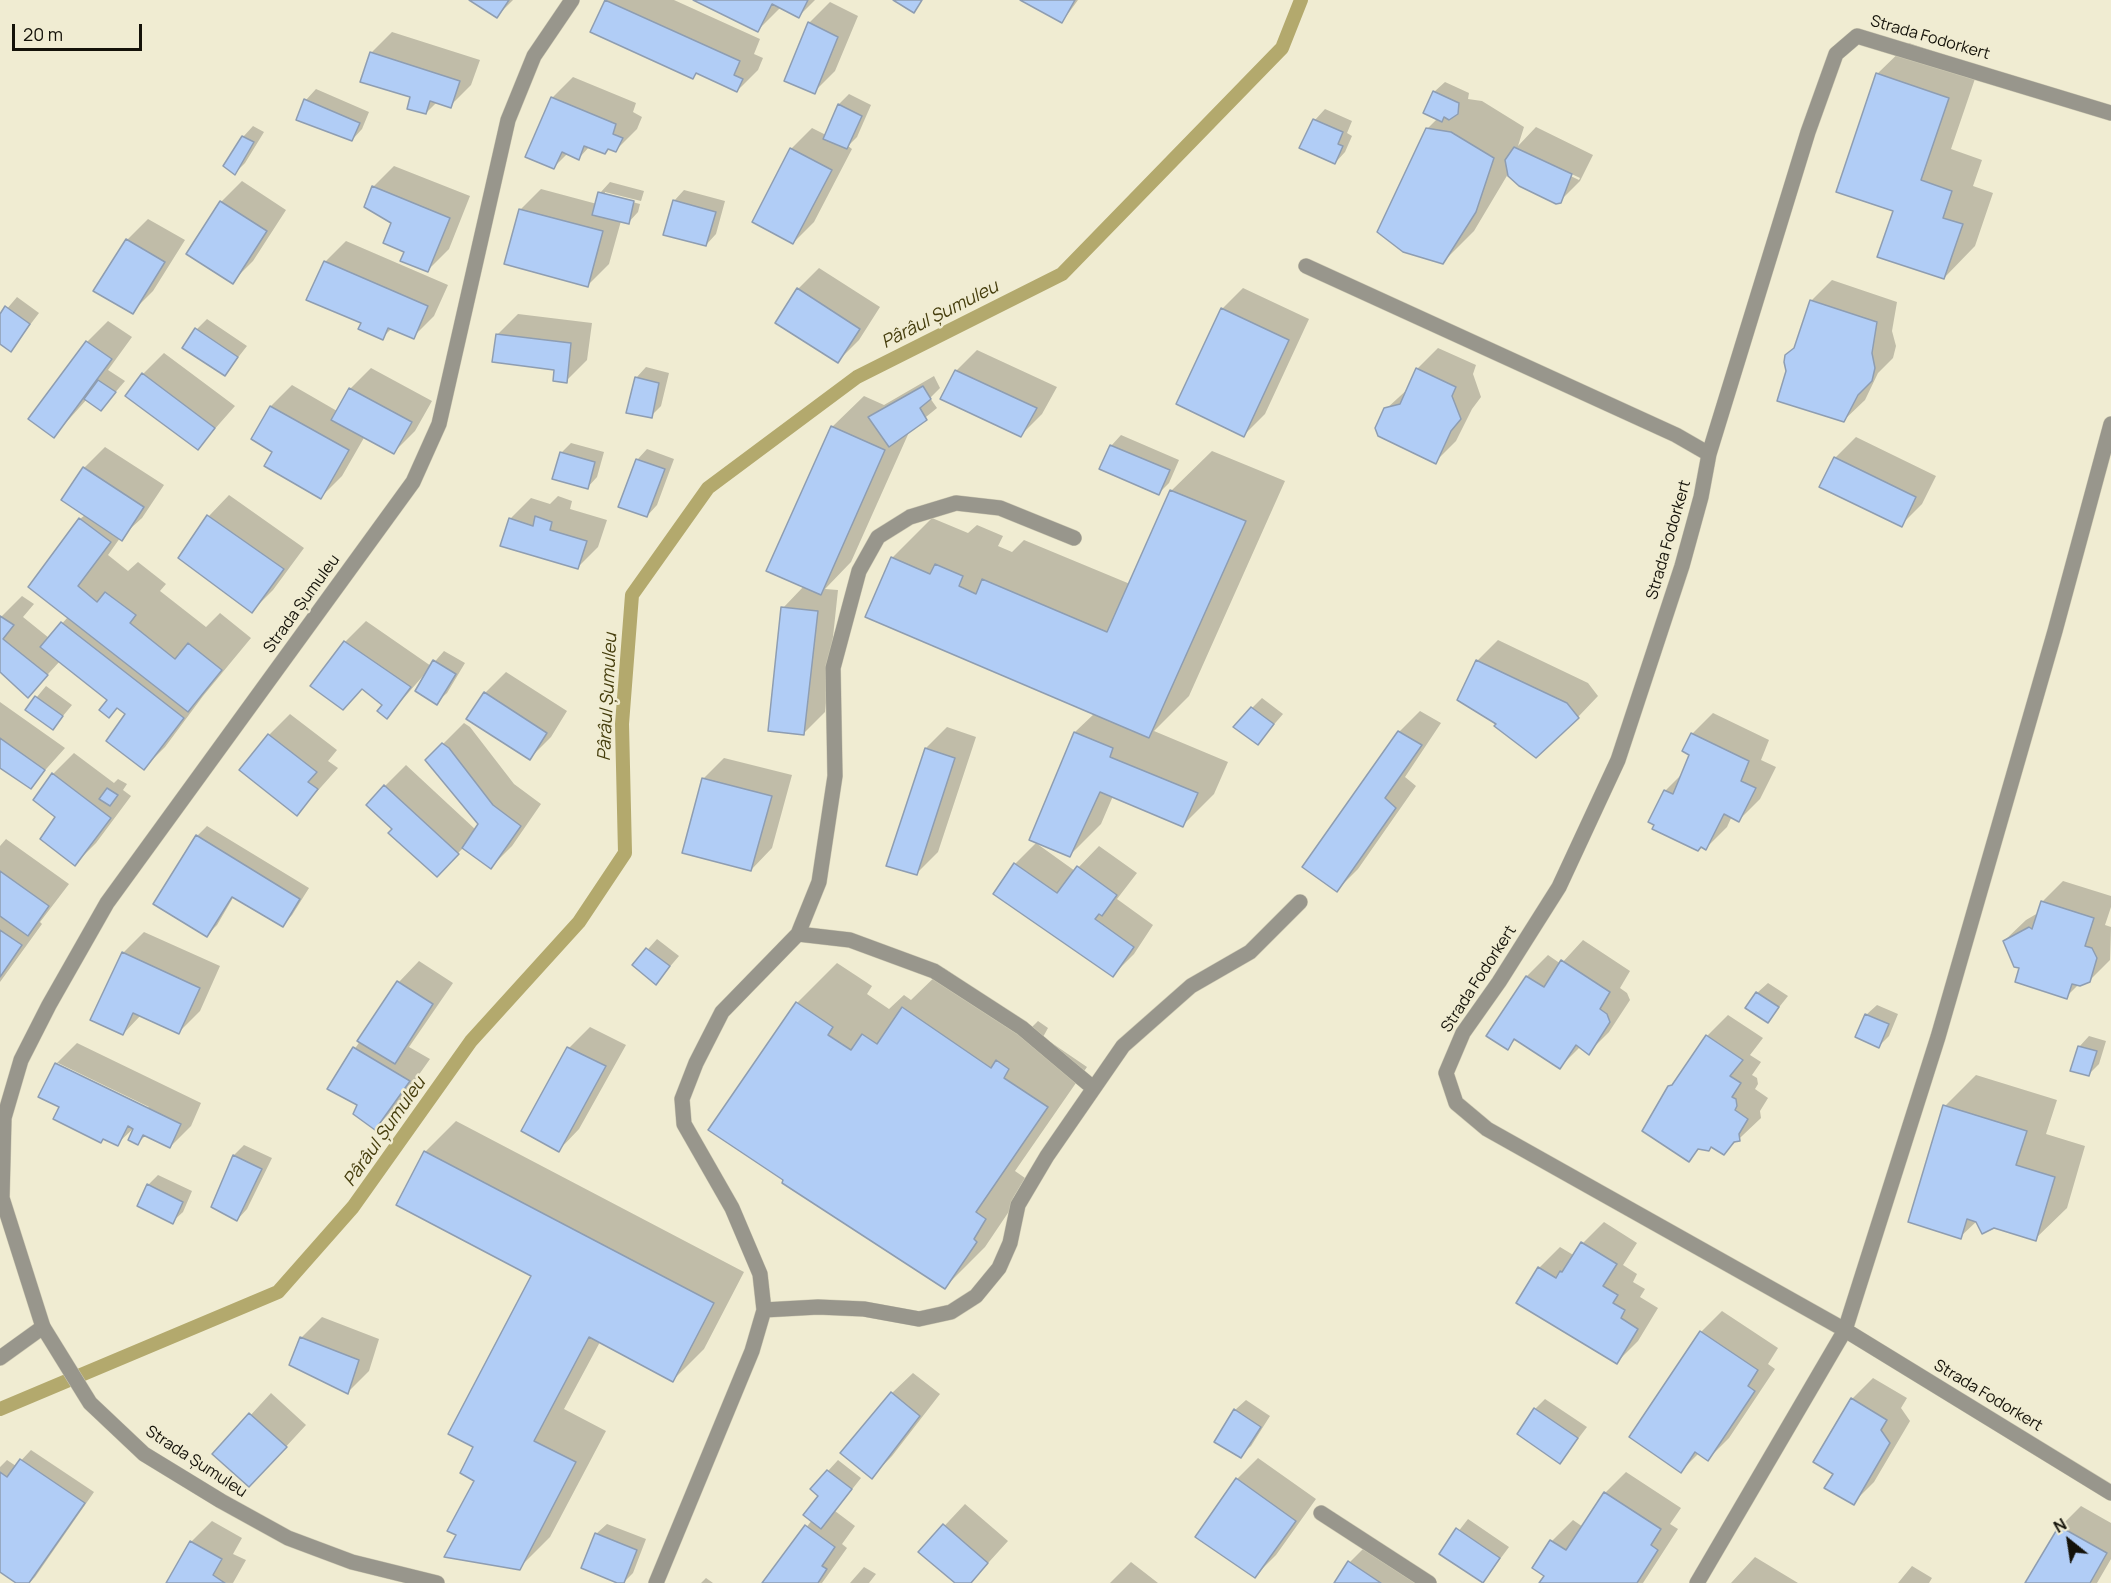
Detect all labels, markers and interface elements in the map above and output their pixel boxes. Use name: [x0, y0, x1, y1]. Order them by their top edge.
scale bar: [15, 12, 146, 50]
street label: Strada Fodorkert: [1868, 12, 1992, 64]
text: 20 m: [23, 22, 63, 46]
water label: Pârâul Șumuleu: [878, 276, 1002, 354]
street label: Strada Fodorkert: [1643, 478, 1695, 602]
street label: Strada Șumuleu: [260, 551, 344, 657]
water label: Pârâul Șumuleu: [594, 632, 622, 762]
street label: Strada Fodorkert: [1437, 922, 1521, 1036]
water label: Pârâul Șumuleu: [339, 1073, 431, 1191]
street label: Strada Fodorkert: [1930, 1356, 2046, 1436]
street label: Strada Șumuleu: [142, 1422, 250, 1502]
north arrow: [2039, 1511, 2099, 1571]
text: N: [2050, 1513, 2070, 1538]

